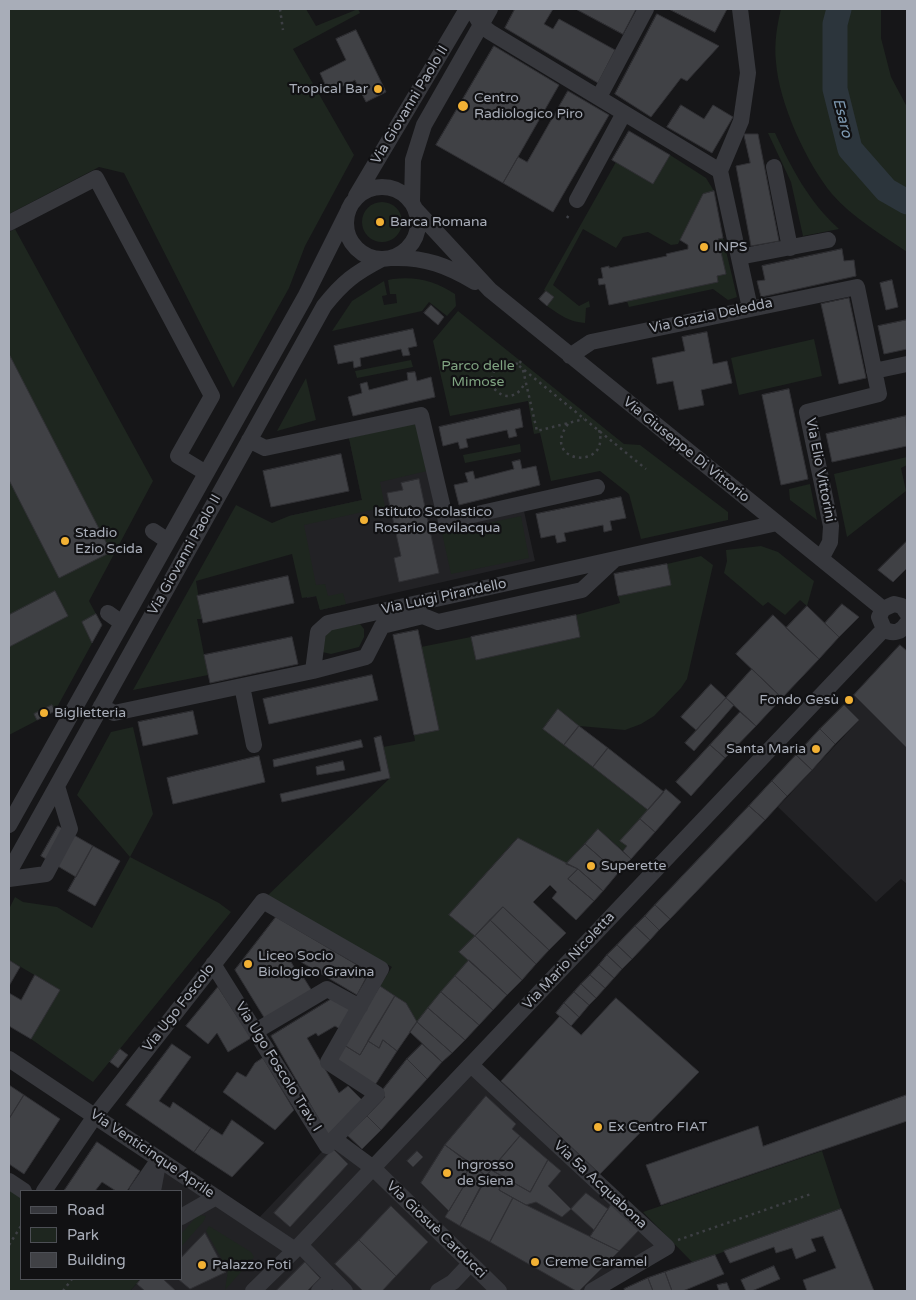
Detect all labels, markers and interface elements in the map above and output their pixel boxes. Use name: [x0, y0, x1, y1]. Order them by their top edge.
street label: Via Giovanni Paolo II: [368, 43, 452, 167]
place label: Tropical Bar: [289, 81, 368, 97]
marker: Tropical Bar: [372, 83, 384, 95]
place label: Centro Radiologico Piro: [474, 90, 583, 122]
water label: Esaro: [828, 97, 856, 139]
marker: Centro Radiologico Piro: [456, 99, 470, 113]
place label: Barca Romana: [390, 214, 487, 230]
marker: Barca Romana: [374, 216, 386, 228]
place label: INPS: [714, 239, 747, 255]
marker: INPS: [698, 241, 710, 253]
street label: Via Grazia Deledda: [648, 295, 774, 337]
park label: Parco delle Mimose: [441, 358, 515, 391]
street label: Via Giuseppe Di Vittorio: [619, 394, 753, 506]
street label: Via Elio Vittorini: [802, 417, 838, 523]
street label: Via Giovanni Paolo II: [145, 492, 225, 618]
place label: Istituto Scolastico Rosario Bevilacqua: [374, 504, 500, 536]
marker: Istituto Scolastico Rosario Bevilacqua: [358, 514, 370, 526]
place label: Stadio Ezio Scida: [75, 525, 143, 558]
marker: Stadio Ezio Scida: [59, 535, 71, 547]
street label: Via Luigi Pirandello: [380, 576, 508, 618]
place label: Fondo Gesù: [759, 692, 839, 708]
marker: Fondo Gesù: [843, 694, 855, 706]
place label: Biglietteria: [54, 705, 126, 721]
marker: Biglietteria: [38, 707, 50, 719]
place label: Santa Maria: [726, 741, 806, 757]
marker: Santa Maria: [810, 743, 822, 755]
place label: Superette: [601, 858, 666, 874]
marker: Superette: [585, 860, 597, 872]
street label: Via Mario Nicoletta: [519, 909, 619, 1013]
place label: Liceo Socio Biologico Gravina: [258, 948, 374, 980]
marker: Liceo Socio Biologico Gravina: [242, 958, 254, 970]
street label: Via Ugo Foscolo: [139, 961, 219, 1055]
street label: Via Ugo Foscolo Trav. I: [231, 999, 325, 1135]
street label: Via Venticinque Aprile: [87, 1106, 217, 1202]
place label: Ex Centro FIAT: [608, 1119, 707, 1135]
marker: Ex Centro FIAT: [592, 1121, 604, 1133]
street label: Via 5a Acquabona: [550, 1137, 650, 1233]
place label: Ingrosso de Siena: [457, 1157, 514, 1190]
marker: Ingrosso de Siena: [441, 1167, 453, 1179]
street label: Via Giosuè Carducci: [383, 1178, 489, 1282]
legend: [20, 1190, 182, 1280]
text: Road: [67, 1201, 105, 1219]
text: Park: [67, 1226, 99, 1244]
text: Building: [67, 1251, 126, 1269]
place label: Creme Caramel: [545, 1254, 647, 1270]
marker: Creme Caramel: [529, 1256, 541, 1268]
place label: Palazzo Foti: [212, 1257, 292, 1273]
marker: Palazzo Foti: [196, 1259, 208, 1271]

